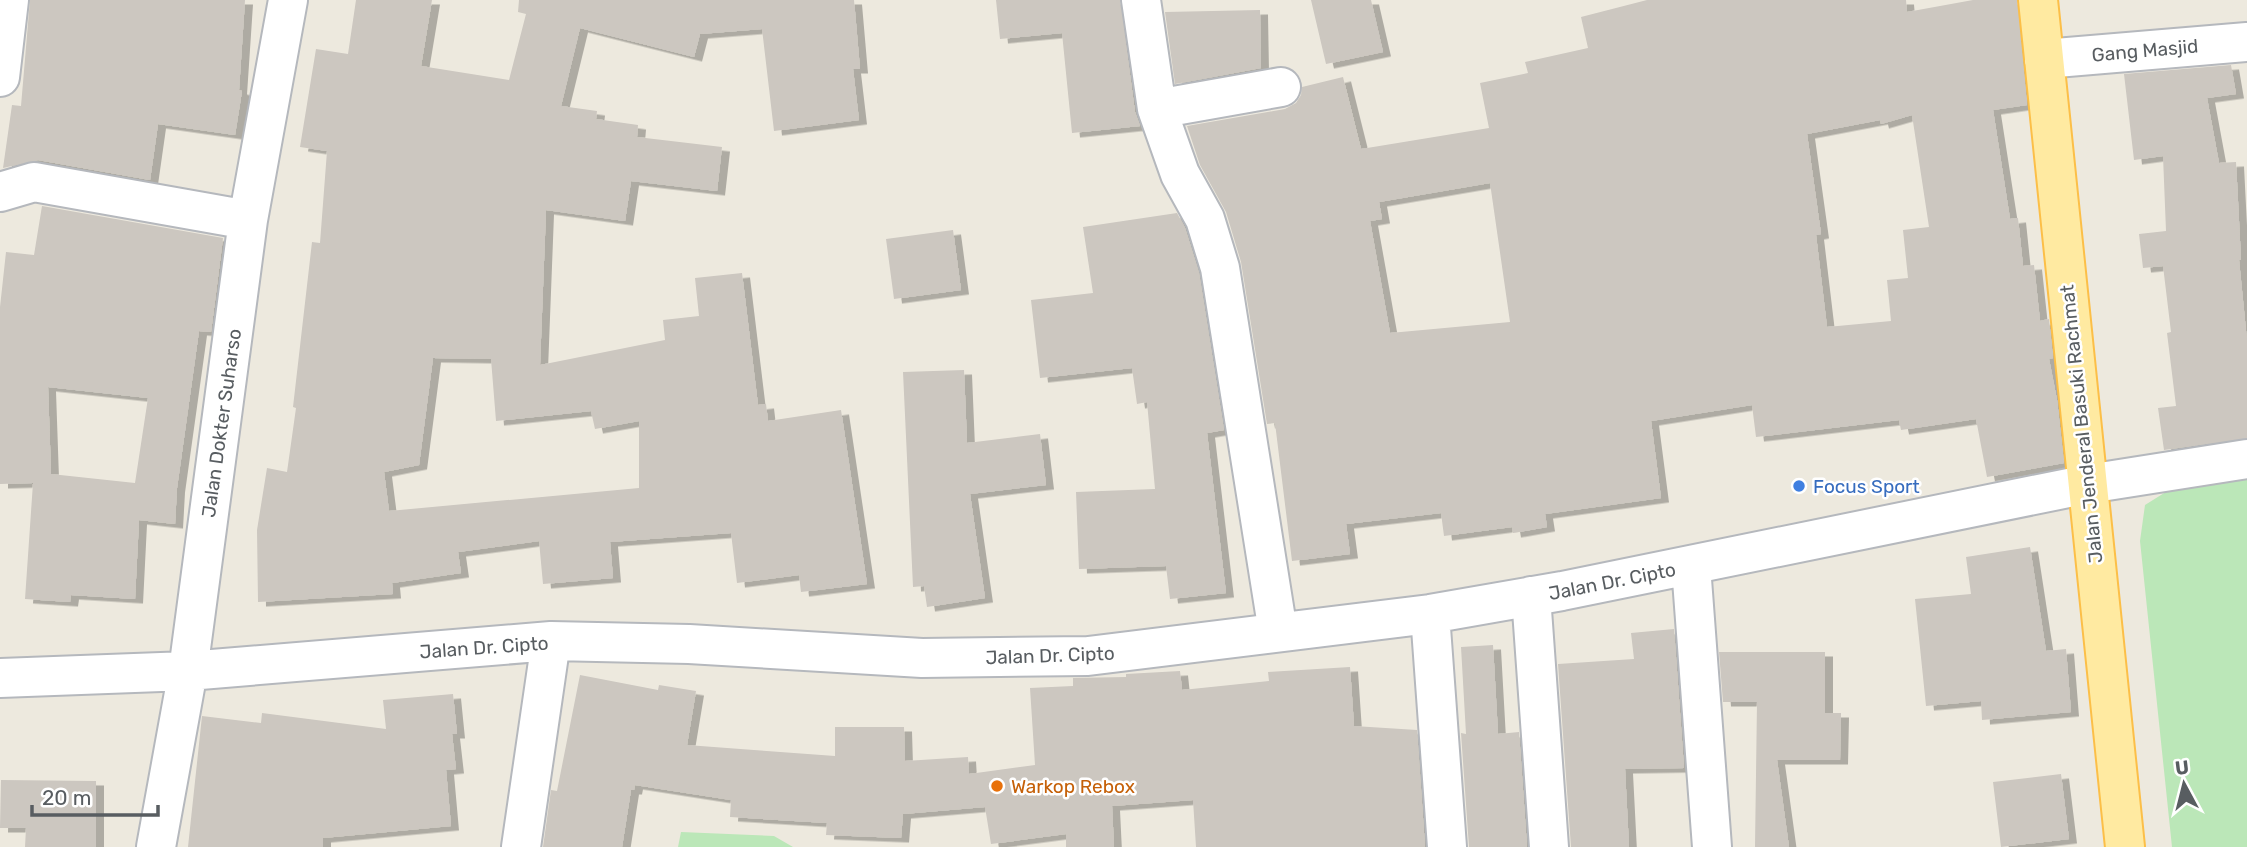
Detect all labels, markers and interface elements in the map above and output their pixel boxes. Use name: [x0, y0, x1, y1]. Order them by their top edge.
street label: Gang Masjid: [2091, 34, 2199, 67]
street label: Jalan Jenderal Basuki Rachmat: [2055, 283, 2108, 564]
street label: Jalan Dokter Suharso: [197, 327, 246, 519]
place label: Focus Sport: [1813, 475, 1920, 498]
marker: Focus Sport: [1791, 478, 1807, 494]
street label: Jalan Dr. Cipto: [1546, 558, 1678, 605]
street label: Jalan Dr. Cipto: [419, 632, 549, 663]
street label: Jalan Dr. Cipto: [985, 642, 1115, 669]
north arrow: [2149, 749, 2219, 819]
text: U: [2174, 755, 2190, 780]
scale bar: [32, 774, 158, 818]
place label: Warkop Rebox: [1011, 775, 1135, 798]
marker: Warkop Rebox: [989, 778, 1005, 794]
text: 20 m: [42, 785, 91, 810]

